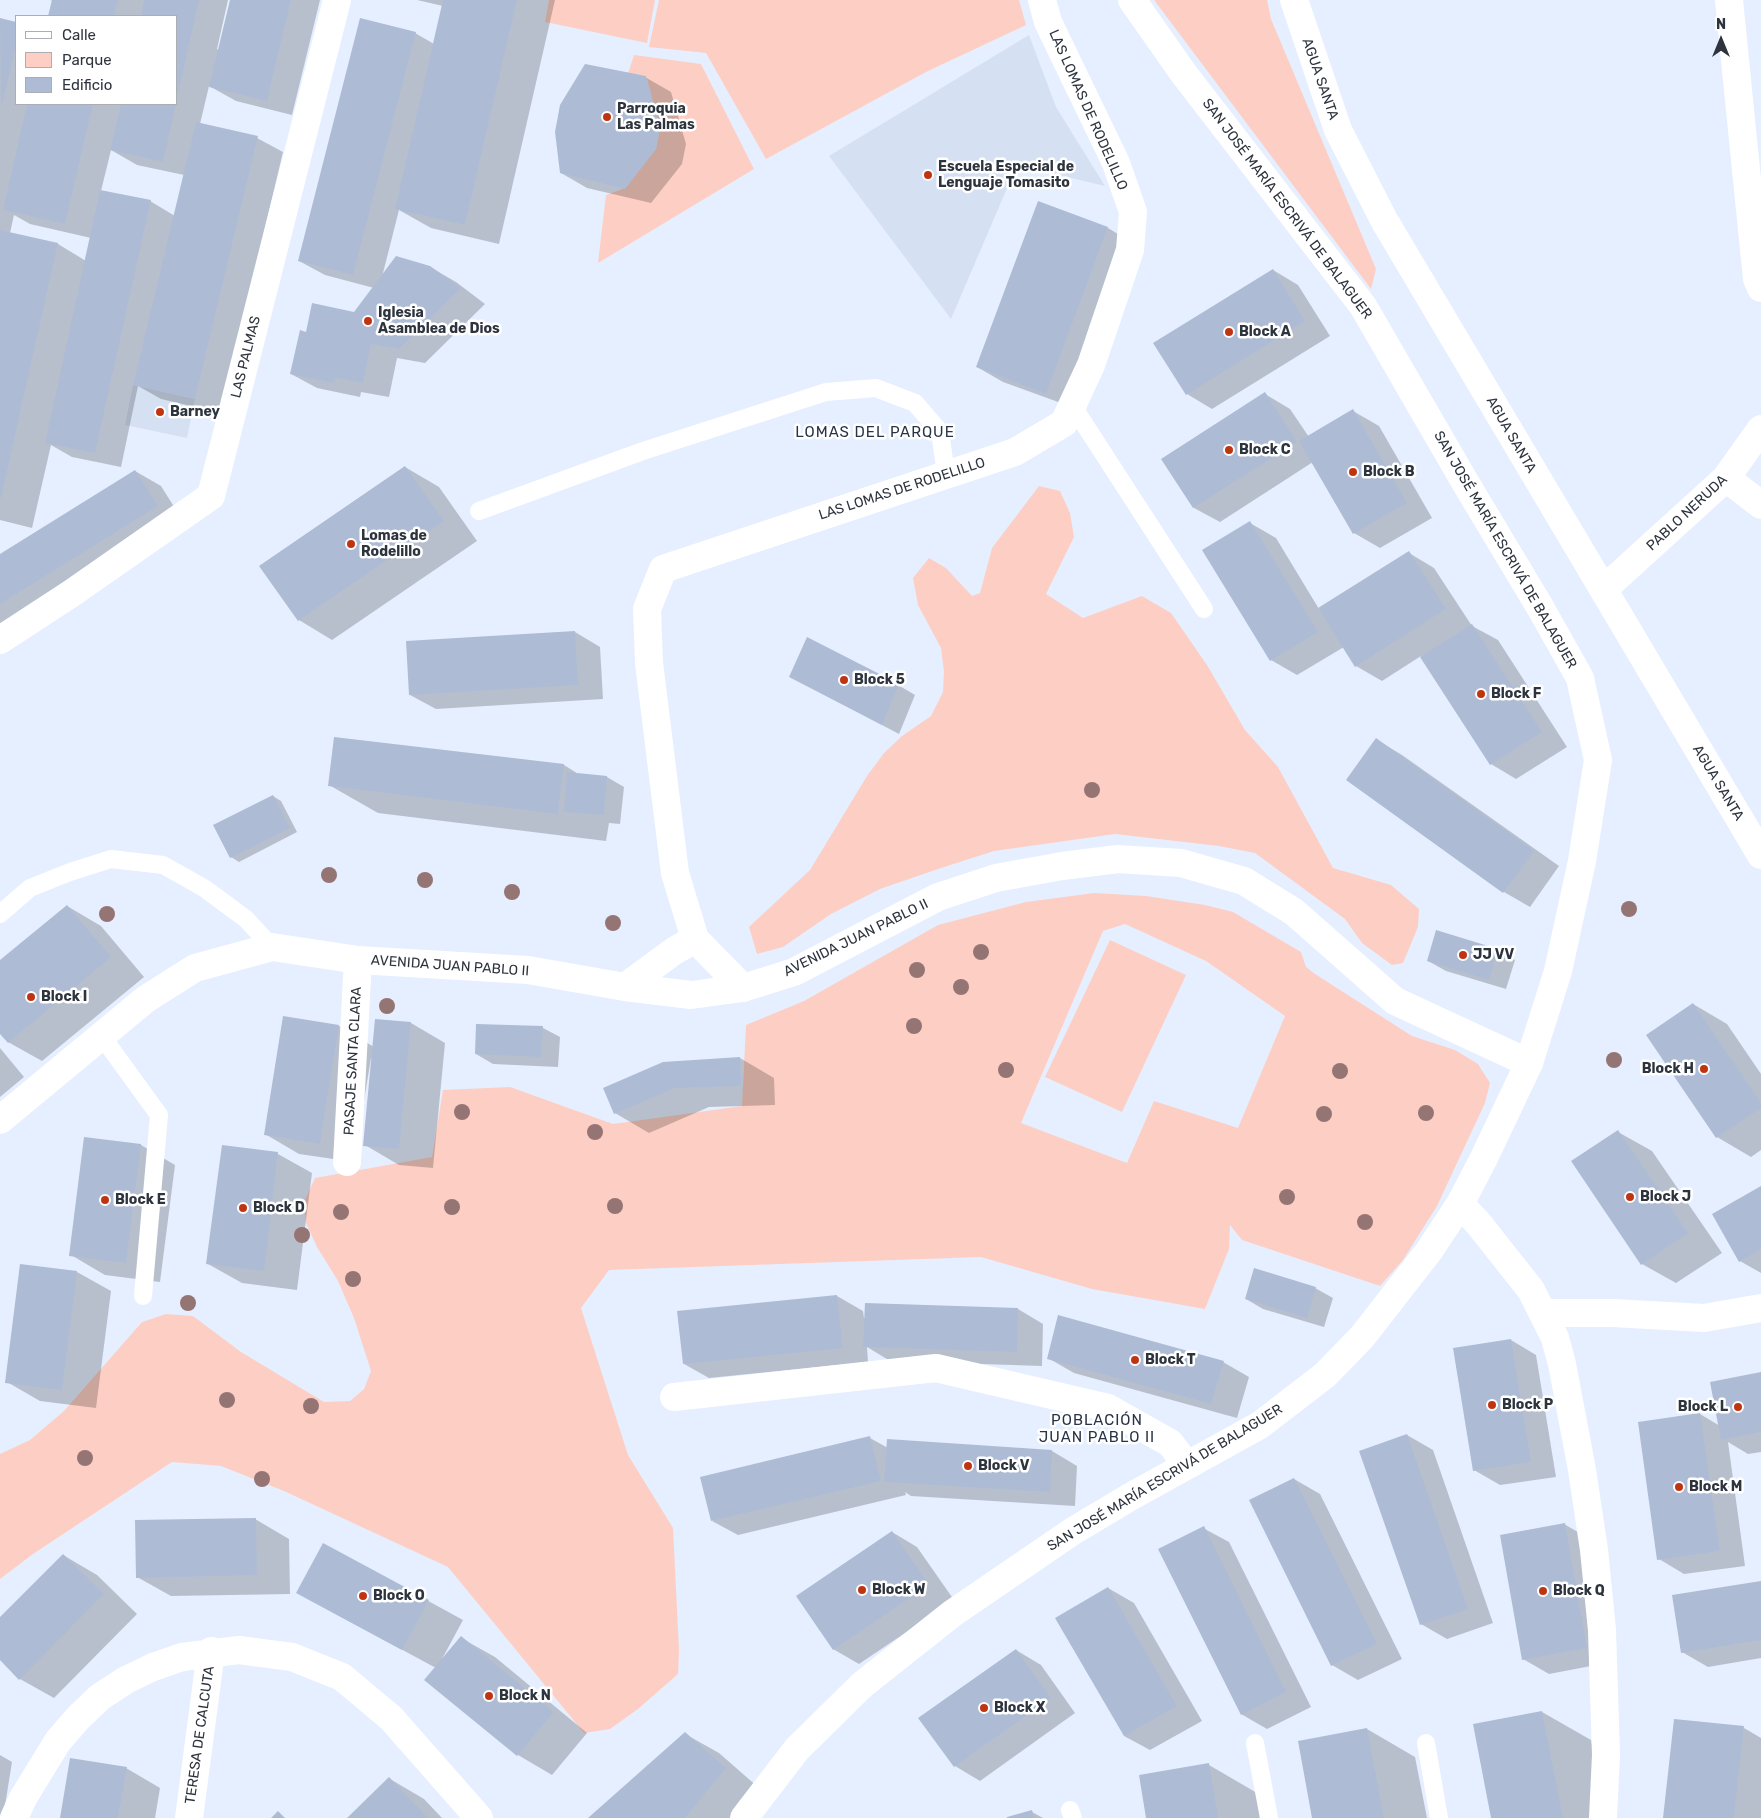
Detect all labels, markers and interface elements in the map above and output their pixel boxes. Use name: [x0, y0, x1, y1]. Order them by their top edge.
legend: [15, 15, 178, 105]
north arrow: [1696, 15, 1746, 65]
text: N: [1716, 16, 1726, 33]
text: Calle: [62, 26, 96, 44]
street label: LAS LOMAS DE RODELILLO: [1045, 27, 1131, 193]
street label: AGUA SANTA: [1298, 36, 1342, 122]
text: Parque: [62, 51, 112, 69]
text: Edificio: [62, 76, 112, 94]
street label: SAN JOSÉ MARÍA ESCRIVÁ DE BALAGUER: [1199, 96, 1375, 322]
place label: Parroquia Las Palmas: [617, 101, 695, 134]
marker: Parroquia Las Palmas: [601, 111, 613, 123]
place label: Escuela Especial de Lenguaje Tomasito: [938, 159, 1074, 192]
marker: Escuela Especial de Lenguaje Tomasito: [922, 169, 934, 181]
place label: Iglesia Asamblea de Dios: [378, 305, 500, 338]
street label: LAS PALMAS: [228, 314, 264, 400]
marker: Iglesia Asamblea de Dios: [362, 315, 374, 327]
place label: Block A: [1239, 324, 1291, 340]
marker: Block A: [1223, 326, 1235, 338]
street label: AGUA SANTA: [1482, 394, 1540, 476]
place label: Barney: [170, 404, 220, 420]
marker: Barney: [154, 406, 166, 418]
district label: LOMAS DEL PARQUE: [793, 424, 957, 442]
street label: SAN JOSÉ MARÍA ESCRIVÁ DE BALAGUER: [1430, 428, 1580, 672]
place label: Block C: [1239, 442, 1291, 458]
marker: Block C: [1223, 444, 1235, 456]
street label: LAS LOMAS DE RODELILLO: [817, 454, 987, 524]
place label: Block B: [1363, 464, 1415, 480]
marker: Block B: [1347, 466, 1359, 478]
street label: PABLO NERUDA: [1643, 471, 1731, 555]
place label: Lomas de Rodelillo: [361, 528, 427, 560]
marker: Lomas de Rodelillo: [345, 538, 357, 550]
place label: Block 5: [854, 672, 905, 688]
marker: Block 5: [838, 674, 850, 686]
place label: Block F: [1491, 686, 1541, 702]
marker: Block F: [1475, 688, 1487, 700]
street label: AGUA SANTA: [1689, 742, 1747, 824]
street label: AVENIDA JUAN PABLO II: [781, 896, 931, 980]
place label: JJ VV: [1473, 947, 1514, 963]
marker: JJ VV: [1457, 949, 1469, 961]
street label: AVENIDA JUAN PABLO II: [370, 952, 530, 980]
street label: PASAJE SANTA CLARA: [341, 986, 365, 1136]
place label: Block I: [41, 989, 87, 1005]
marker: Block I: [25, 991, 37, 1003]
place label: Block H: [1642, 1061, 1694, 1077]
marker: Block H: [1698, 1063, 1710, 1075]
place label: Block J: [1640, 1189, 1691, 1205]
marker: Block J: [1624, 1191, 1636, 1203]
place label: Block E: [115, 1192, 166, 1208]
marker: Block E: [99, 1194, 111, 1206]
place label: Block D: [253, 1200, 305, 1216]
marker: Block D: [237, 1202, 249, 1214]
place label: Block T: [1145, 1352, 1196, 1368]
marker: Block T: [1129, 1354, 1141, 1366]
place label: Block P: [1502, 1397, 1553, 1413]
marker: Block P: [1486, 1399, 1498, 1411]
place label: Block L: [1678, 1399, 1728, 1415]
street label: SAN JOSÉ MARÍA ESCRIVÁ DE BALAGUER: [1044, 1401, 1286, 1555]
marker: Block L: [1732, 1401, 1744, 1413]
district label: POBLACIÓN JUAN PABLO II: [1037, 1412, 1157, 1447]
place label: Block V: [978, 1458, 1030, 1474]
marker: Block V: [962, 1460, 974, 1472]
place label: Block M: [1689, 1479, 1742, 1495]
marker: Block M: [1673, 1481, 1685, 1493]
place label: Block W: [872, 1582, 925, 1598]
place label: Block Q: [1553, 1583, 1605, 1599]
marker: Block W: [856, 1584, 868, 1596]
marker: Block Q: [1537, 1585, 1549, 1597]
place label: Block O: [373, 1588, 425, 1604]
marker: Block O: [357, 1590, 369, 1602]
street label: TERESA DE CALCUTA: [182, 1665, 218, 1805]
place label: Block N: [499, 1688, 551, 1704]
marker: Block N: [483, 1690, 495, 1702]
place label: Block X: [994, 1700, 1046, 1716]
marker: Block X: [978, 1702, 990, 1714]

